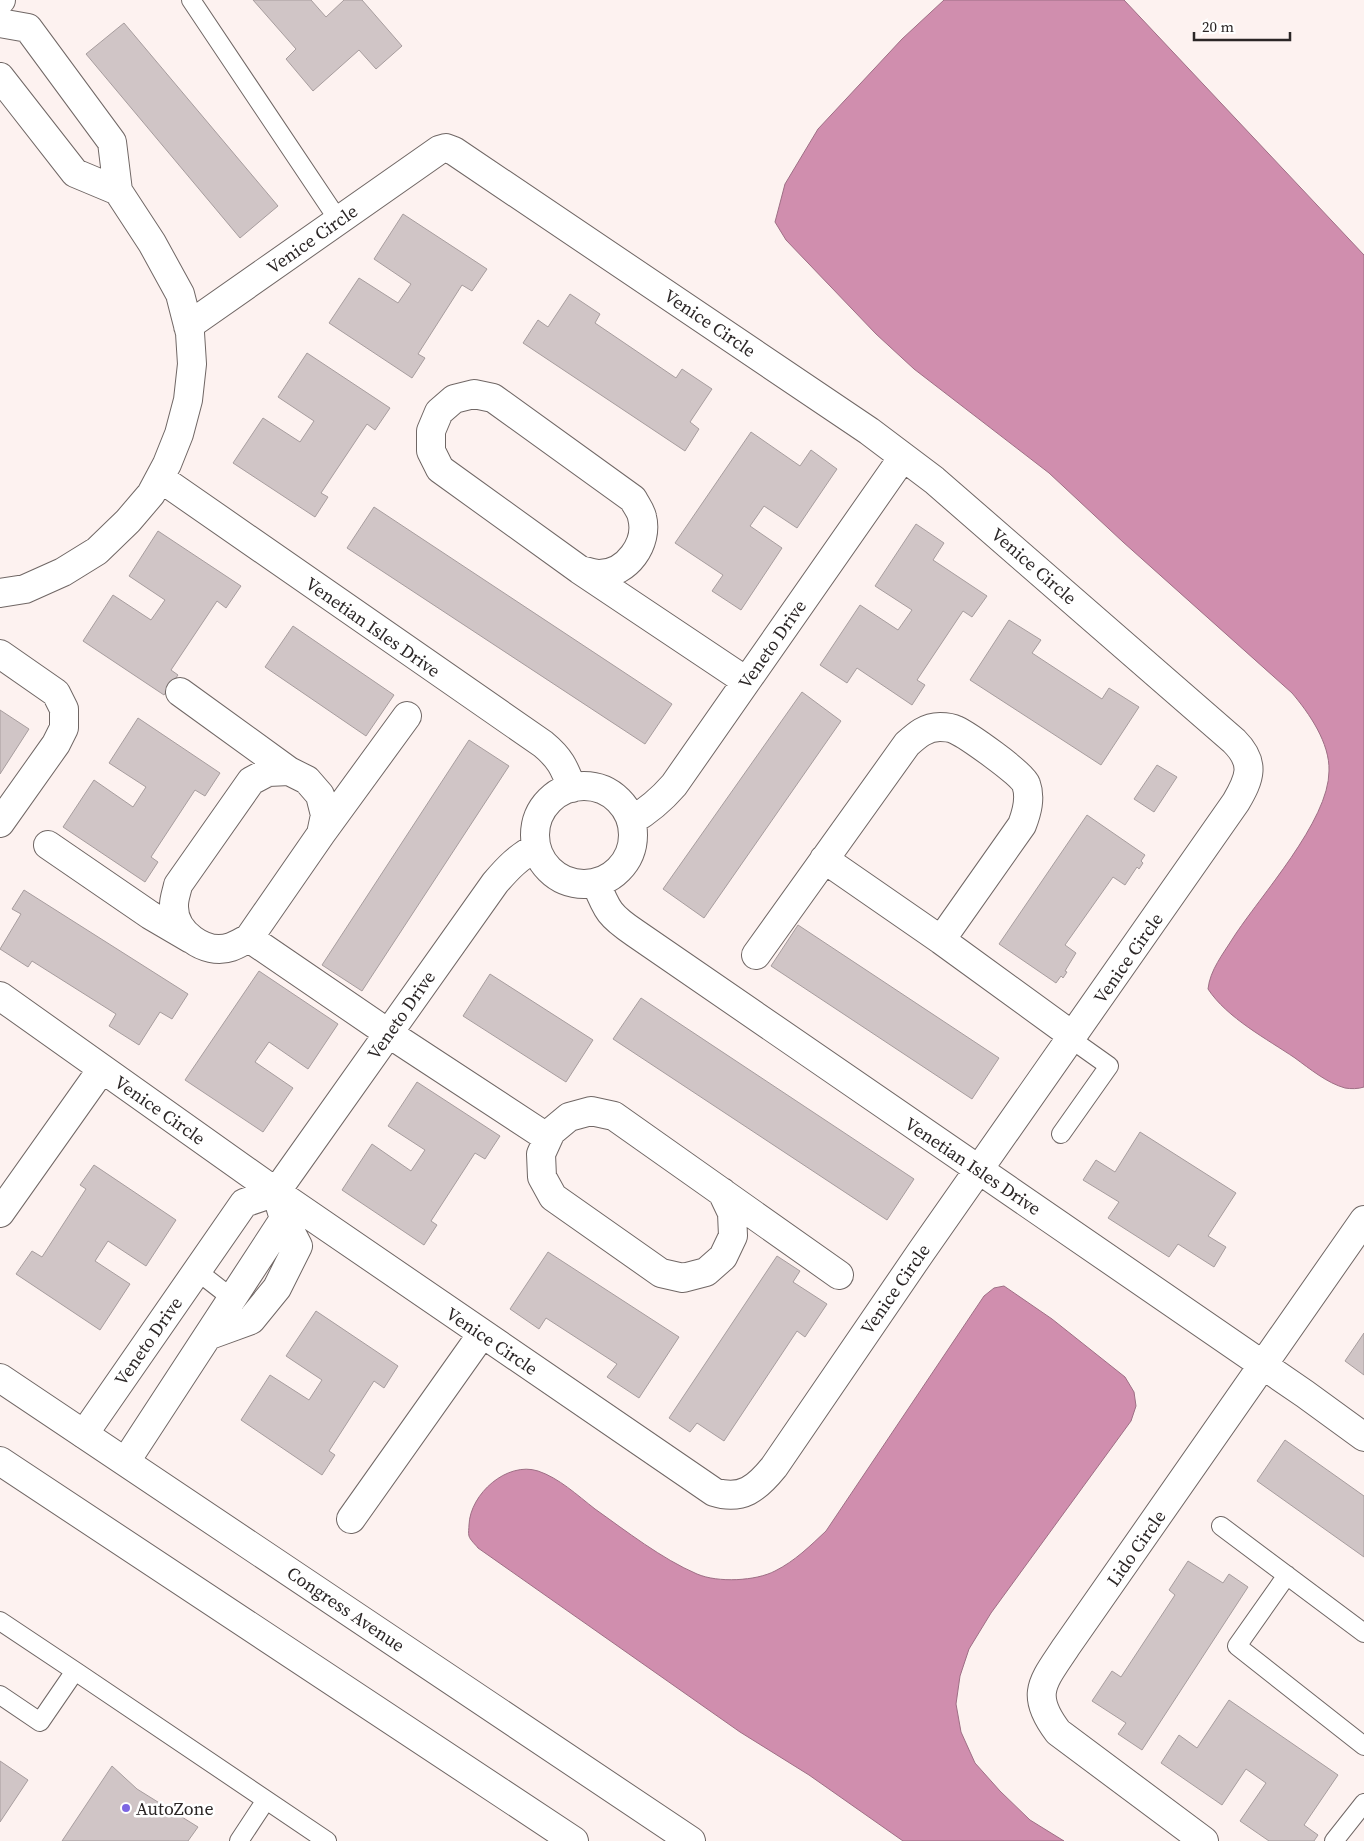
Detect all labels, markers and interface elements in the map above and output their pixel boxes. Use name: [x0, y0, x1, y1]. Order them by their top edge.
scale bar: [1194, 10, 1290, 42]
text: 20 m: [1202, 16, 1234, 37]
street label: Venice Circle: [262, 198, 362, 280]
street label: Venice Circle: [659, 283, 761, 363]
street label: Venice Circle: [986, 522, 1082, 610]
street label: Venetian Isles Drive: [301, 571, 445, 683]
street label: Veneto Drive: [732, 594, 812, 694]
street label: Venice Circle: [1087, 908, 1169, 1008]
street label: Veneto Drive: [361, 965, 441, 1065]
street label: Venice Circle: [110, 1069, 210, 1151]
street label: Venetian Isles Drive: [900, 1111, 1046, 1221]
street label: Venice Circle: [854, 1239, 936, 1339]
street label: Veneto Drive: [108, 1291, 188, 1391]
street label: Venice Circle: [441, 1301, 543, 1381]
street label: Lido Circle: [1101, 1505, 1171, 1591]
street label: Congress Avenue: [282, 1560, 410, 1658]
place label: AutoZone: [136, 1796, 214, 1821]
marker: AutoZone: [120, 1802, 132, 1814]

